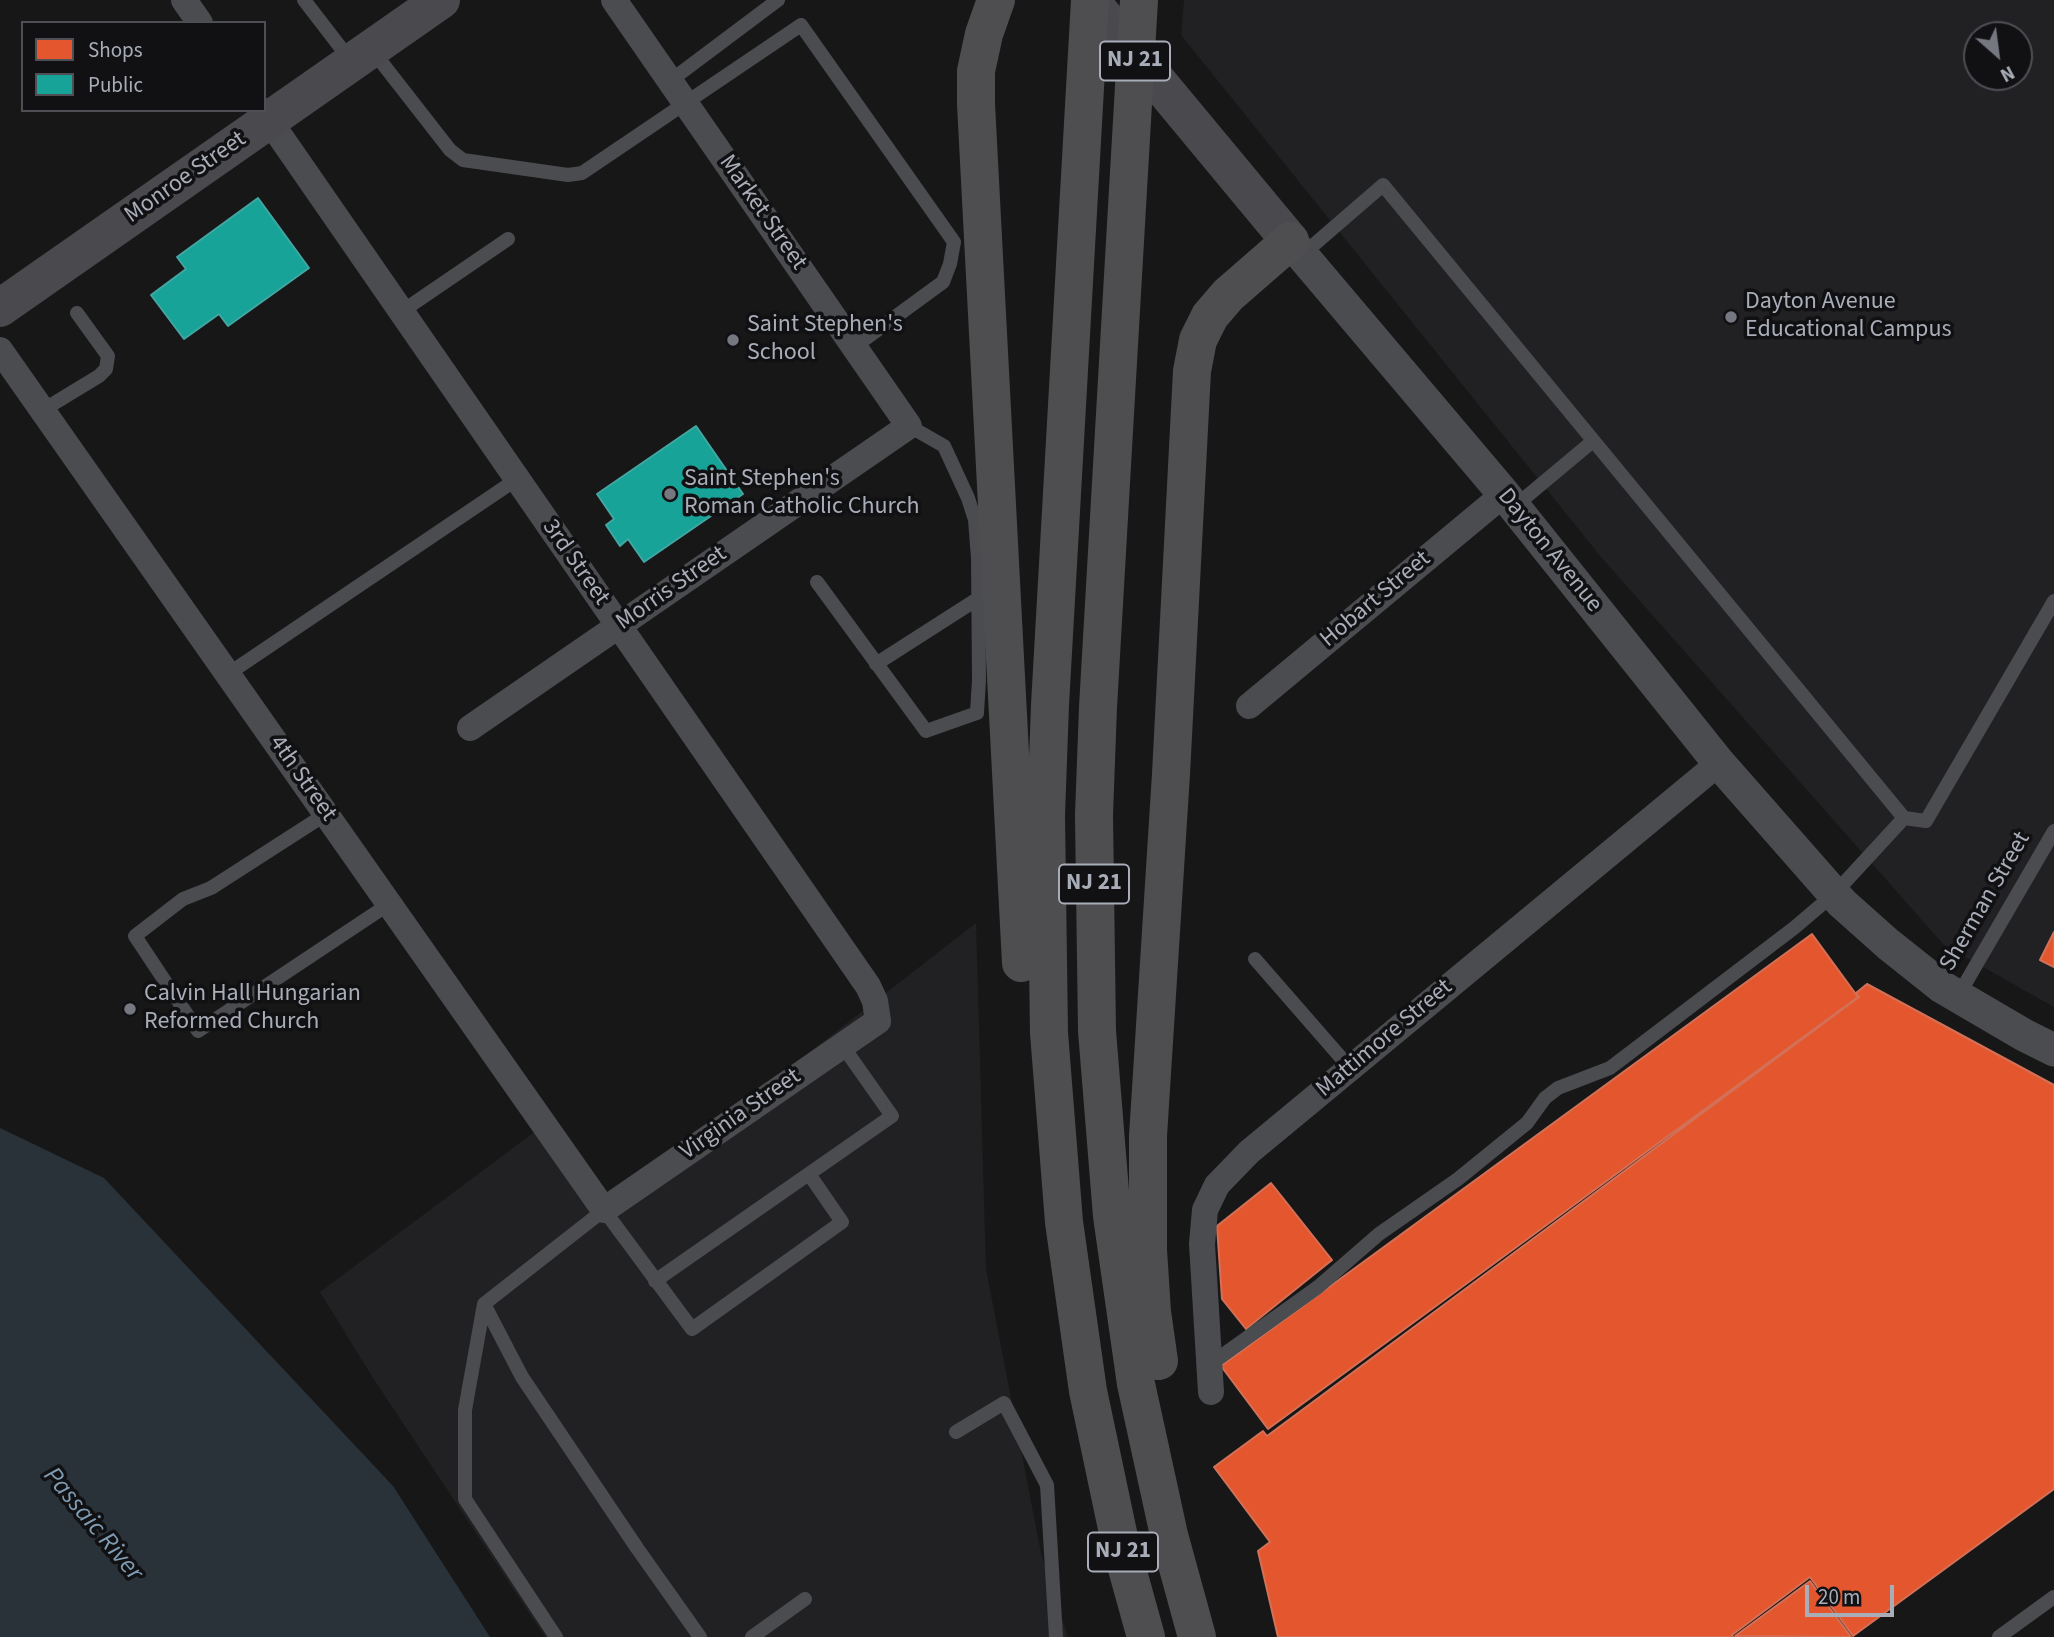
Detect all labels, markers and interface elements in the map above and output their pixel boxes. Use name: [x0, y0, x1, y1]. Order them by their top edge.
legend: [21, 21, 266, 112]
north arrow: [1963, 21, 2033, 91]
text: Shops: [88, 35, 142, 65]
road number: NJ 21: [1100, 41, 1170, 80]
text: N: [1995, 58, 2019, 88]
text: Public: [88, 70, 143, 100]
street label: Monroe Street: [120, 126, 252, 230]
street label: Market Street: [712, 150, 812, 276]
place label: Dayton Avenue Educational Campus: [1745, 289, 1952, 345]
marker: Dayton Avenue Educational Campus: [1723, 309, 1739, 325]
place label: Saint Stephen's School: [747, 312, 903, 368]
marker: Saint Stephen's School: [725, 332, 741, 348]
place label: Saint Stephen's Roman Catholic Church: [684, 466, 920, 522]
street label: Dayton Avenue: [1490, 483, 1608, 619]
marker: Saint Stephen's Roman Catholic Church: [662, 486, 678, 502]
street label: 3rd Street: [535, 514, 615, 612]
street label: Morris Street: [611, 540, 733, 638]
street label: Hobart Street: [1315, 546, 1437, 654]
street label: 4th Street: [262, 731, 342, 827]
street label: Sherman Street: [1934, 827, 2038, 977]
road number: NJ 21: [1059, 864, 1129, 904]
street label: Mattimore Street: [1311, 974, 1459, 1104]
place label: Calvin Hall Hungarian Reformed Church: [144, 981, 361, 1037]
marker: Calvin Hall Hungarian Reformed Church: [122, 1001, 138, 1017]
street label: Virginia Street: [675, 1063, 807, 1167]
water label: Passaic River: [35, 1462, 149, 1588]
road number: NJ 21: [1088, 1532, 1158, 1572]
scale bar: [1809, 1570, 1898, 1614]
text: 20 m: [1818, 1582, 1860, 1612]

